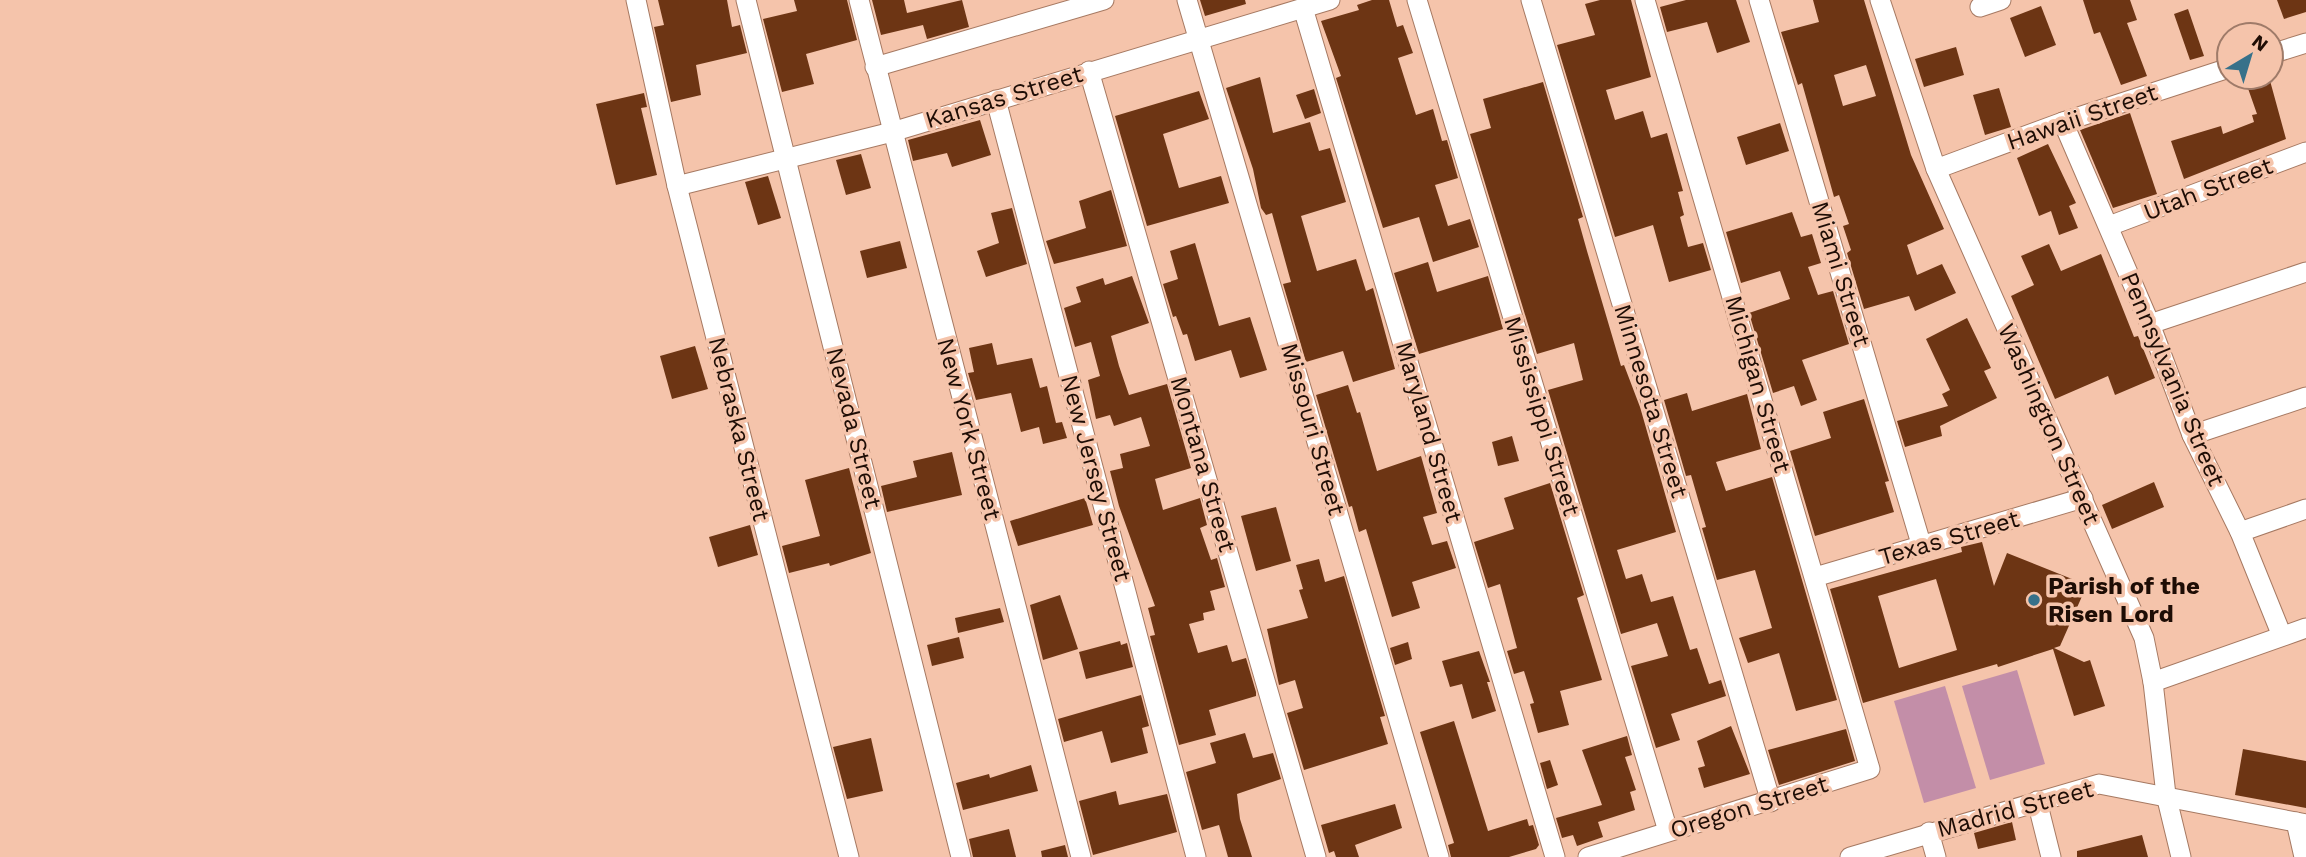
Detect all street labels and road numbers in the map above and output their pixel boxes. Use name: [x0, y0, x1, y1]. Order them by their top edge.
street label: Kansas Street: [922, 60, 1086, 134]
street label: Hawaii Street: [2003, 78, 2161, 156]
street label: Utah Street: [2140, 152, 2276, 226]
street label: Miami Street: [1806, 198, 1876, 350]
street label: Pennsylvania Street: [2115, 268, 2231, 490]
street label: Michigan Street: [1719, 292, 1797, 476]
street label: Minnesota Street: [1608, 301, 1694, 501]
street label: Mississippi Street: [1498, 313, 1586, 519]
street label: Washington Street: [1992, 319, 2106, 529]
street label: Nebraska Street: [703, 334, 775, 524]
street label: New York Street: [931, 335, 1007, 523]
street label: Maryland Street: [1390, 338, 1468, 526]
street label: Missouri Street: [1275, 340, 1351, 518]
street label: Nevada Street: [820, 344, 888, 512]
street label: New Jersey Street: [1055, 372, 1137, 584]
street label: Montana Street: [1165, 373, 1241, 555]
street label: Texas Street: [1876, 505, 2022, 571]
street label: Oregon Street: [1667, 770, 1831, 844]
street label: Madrid Street: [1934, 775, 2096, 843]

